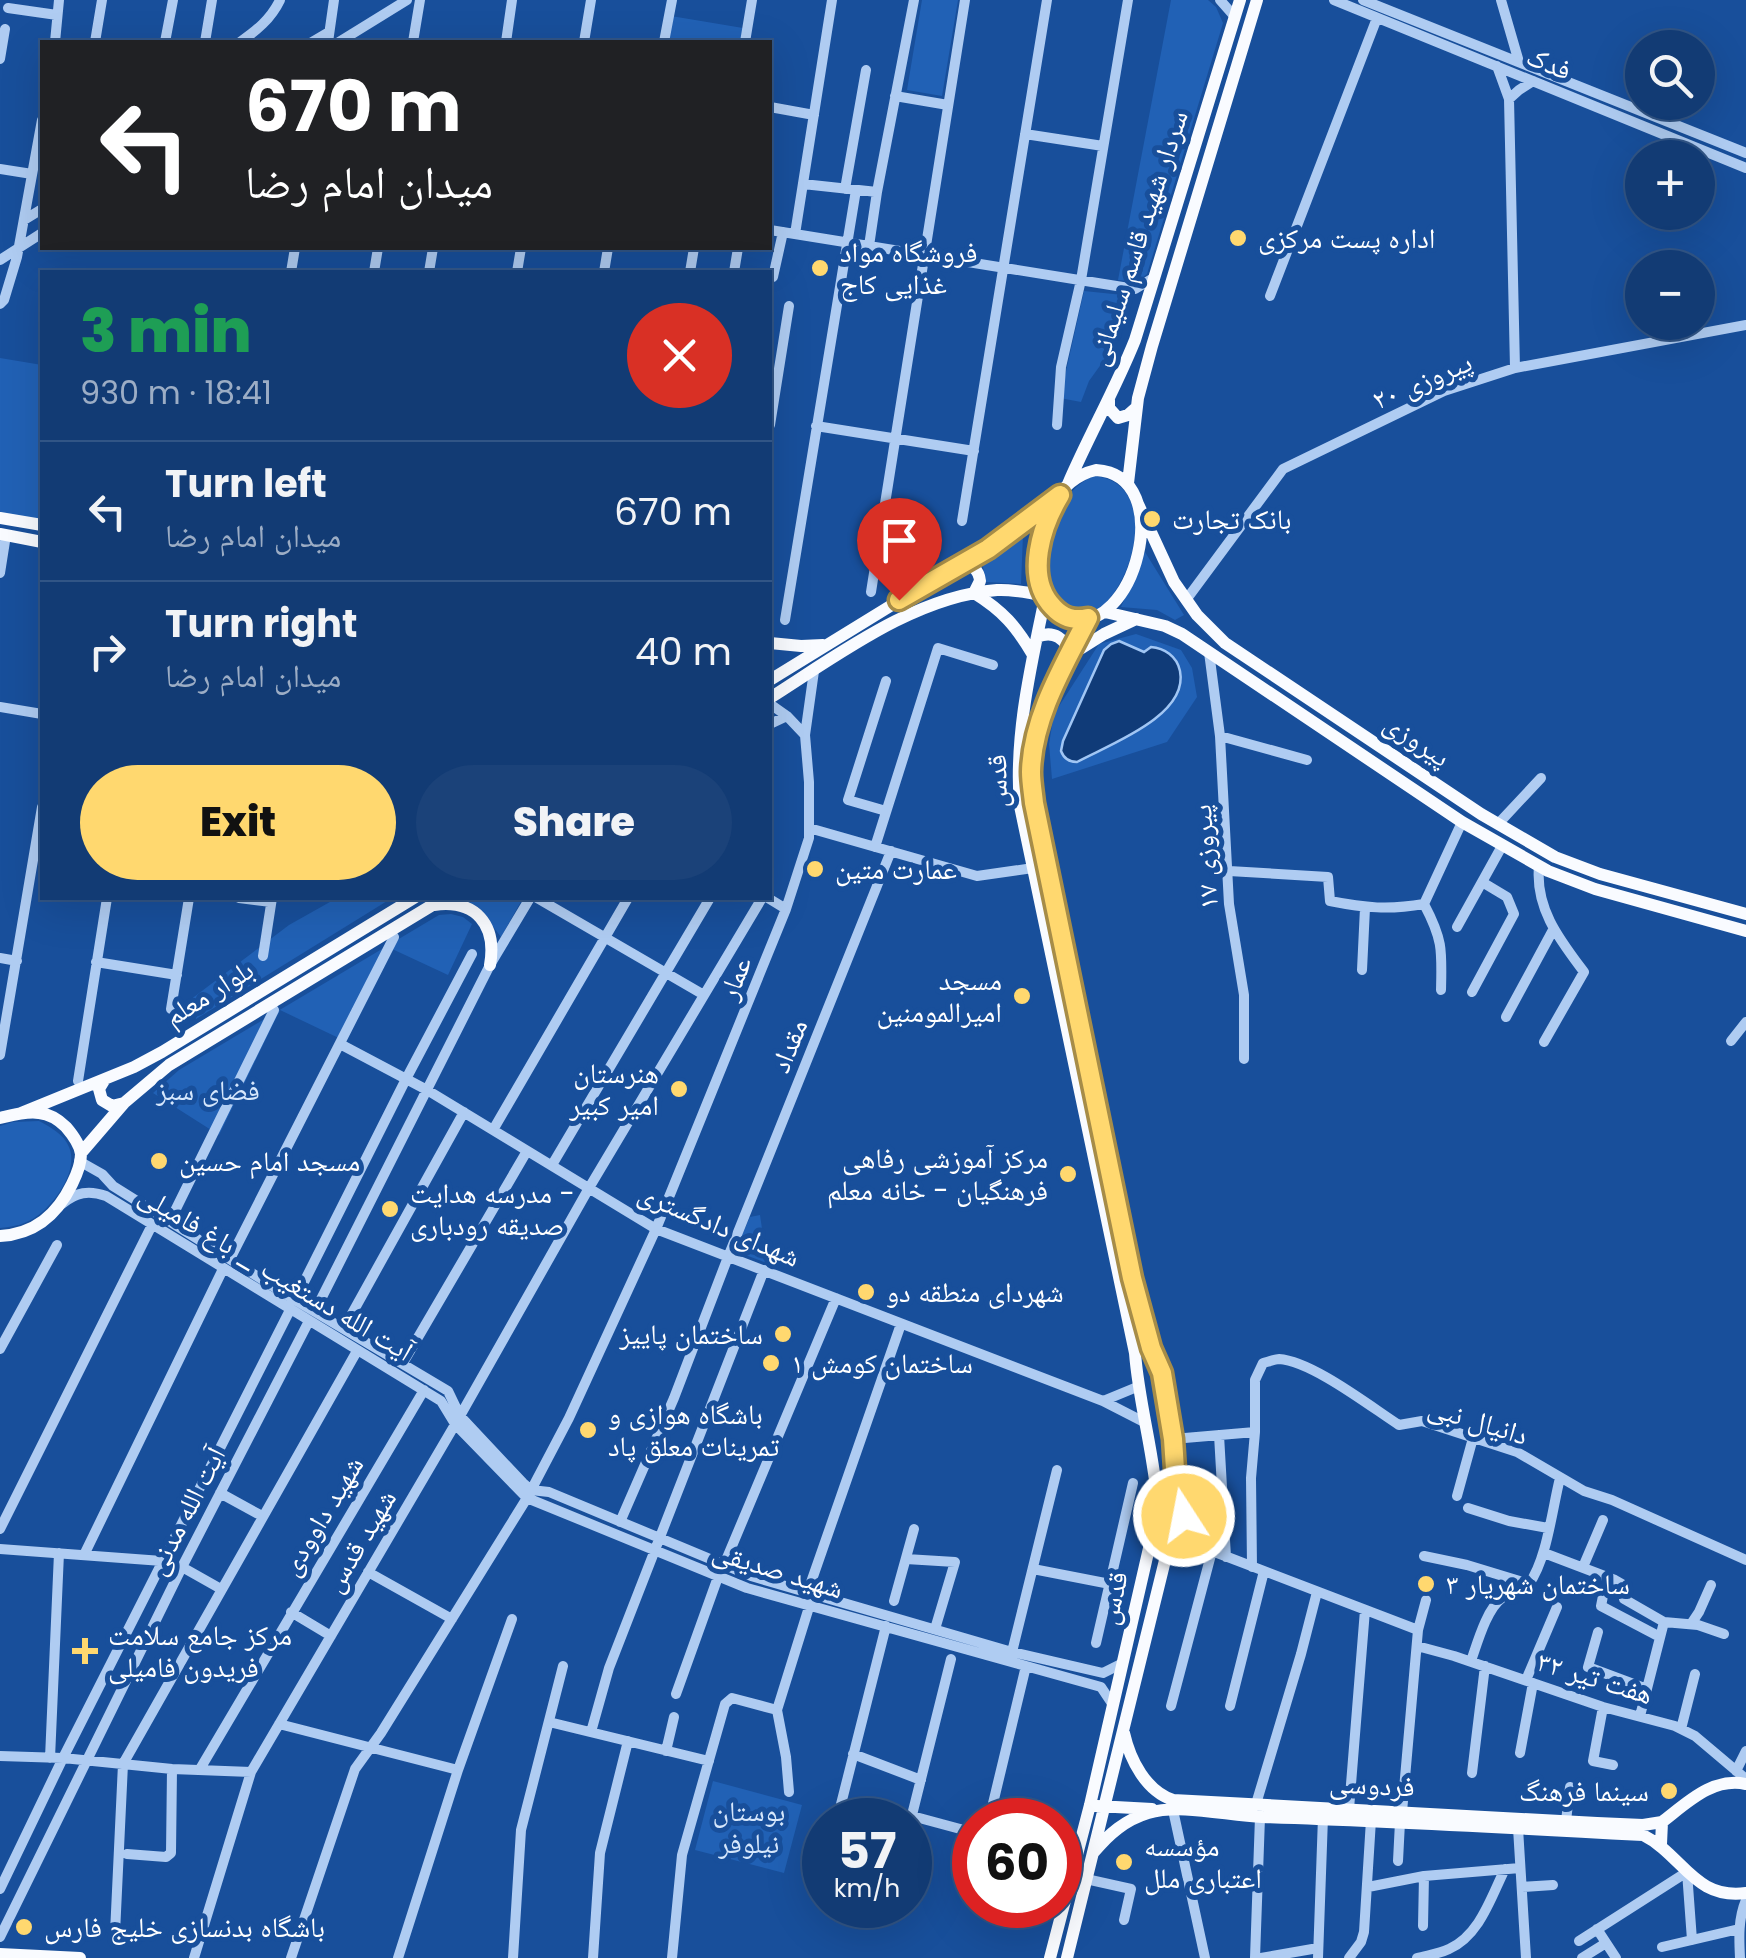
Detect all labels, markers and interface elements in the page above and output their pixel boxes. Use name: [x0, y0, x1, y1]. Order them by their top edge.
map controls: [1625, 30, 1715, 340]
button: search: [1625, 30, 1715, 120]
street label: فدک: [1521, 36, 1577, 90]
text: 670 m: [245, 57, 462, 156]
icon: left: [80, 80, 210, 210]
street label: سردار شهید قاسم سلیمانی: [1078, 105, 1198, 371]
button: +: [1625, 140, 1715, 230]
text: میدان امام رضا: [245, 151, 493, 214]
place label: اداره پست مرکزی: [1258, 219, 1435, 258]
marker: اداره پست مرکزی: [1227, 227, 1249, 249]
place label: فروشگاه مواد غذایی کاج: [840, 233, 978, 304]
button: −: [1625, 250, 1715, 340]
marker: فروشگاه مواد غذایی کاج: [809, 257, 831, 279]
text: 3 min: [80, 289, 252, 373]
button: close: [627, 303, 732, 408]
street label: پیروزی ۲۰: [1366, 343, 1478, 419]
text: 930 m · 18:41: [80, 370, 272, 415]
text: Turn left: [165, 457, 327, 510]
icon: left: [80, 484, 135, 539]
text: 670 m: [614, 485, 732, 538]
pin: [857, 498, 942, 601]
place label: بانک تجارت: [1172, 500, 1291, 539]
marker: بانک تجارت: [1141, 508, 1163, 530]
text: میدان امام رضا: [165, 513, 341, 558]
icon: arrive: [872, 513, 927, 568]
text: Turn right: [165, 597, 357, 650]
icon: right: [80, 624, 135, 679]
text: 40 m: [635, 625, 732, 678]
text: میدان امام رضا: [165, 653, 341, 698]
street label: پیروزی: [1376, 704, 1458, 776]
street label: قدس: [977, 754, 1017, 808]
button: Exit: [80, 765, 396, 880]
button: Share: [416, 765, 732, 880]
street label: پیروزی ۱۷: [1182, 803, 1228, 911]
place label: عمارت متین: [835, 850, 957, 889]
marker: عمارت متین: [804, 858, 826, 880]
street label: بلوار معلم: [157, 950, 261, 1036]
street label: عمار: [708, 950, 761, 1006]
place label: مسجد امیرالمومنین: [877, 961, 1002, 1032]
marker: مسجد امیرالمومنین: [1011, 985, 1033, 1007]
street label: مقداد: [761, 1013, 817, 1079]
place label: هنرستان امیر کبیر: [569, 1054, 659, 1125]
park label: فضای سبز: [155, 1071, 260, 1110]
marker: هنرستان امیر کبیر: [668, 1078, 690, 1100]
place label: مرکز آموزشی رفاهی فرهنگیان - خانه معلم: [827, 1139, 1048, 1210]
place label: مسجد امام حسین: [179, 1142, 360, 1181]
marker: مسجد امام حسین: [148, 1150, 170, 1172]
marker: مرکز آموزشی رفاهی فرهنگیان - خانه معلم: [1057, 1163, 1079, 1185]
street label: شهدای دادگستری: [632, 1173, 806, 1277]
place label: مدرسه هدایت - صدیقه رودباری: [410, 1174, 575, 1245]
street label: آیت الله دستغیب _ باغ فامیلی: [132, 1176, 421, 1371]
marker: مدرسه هدایت - صدیقه رودباری: [379, 1198, 401, 1220]
place label: شهردای منطقه دو: [886, 1273, 1064, 1312]
marker: شهردای منطقه دو: [855, 1281, 877, 1303]
place label: ساختمان پاییز: [618, 1315, 763, 1354]
marker: ساختمان پاییز: [772, 1323, 794, 1345]
place label: ساختمان کومش ۱: [791, 1344, 973, 1383]
marker: ساختمان کومش ۱: [760, 1352, 782, 1374]
street label: دانیال نبی: [1423, 1387, 1533, 1455]
place label: باشگاه هوازی و تمرینات معلق پاد: [608, 1395, 779, 1466]
marker: باشگاه هوازی و تمرینات معلق پاد: [577, 1419, 599, 1441]
street label: آیت الله مدنی: [137, 1439, 235, 1582]
street label: شهید داوودی: [271, 1449, 373, 1583]
position arrow: [1132, 1464, 1236, 1568]
street label: شهید قدس: [314, 1482, 406, 1600]
street label: شهید صدیقی: [708, 1532, 848, 1608]
place label: ساختمان شهریار ۳: [1446, 1565, 1630, 1604]
street label: قدس: [1088, 1568, 1138, 1628]
marker: ساختمان شهریار ۳: [1415, 1573, 1437, 1595]
place label: مرکز جامع سلامت فریدون فامیلی: [108, 1616, 292, 1687]
marker: مرکز جامع سلامت فریدون فامیلی: [72, 1638, 98, 1664]
street label: هفت تیر ۳۲: [1532, 1642, 1658, 1714]
street label: فردوسی: [1328, 1763, 1416, 1807]
place label: سینما فرهنگ: [1519, 1772, 1649, 1811]
marker: سینما فرهنگ: [1658, 1780, 1680, 1802]
park label: بوستان نیلوفر: [713, 1792, 785, 1863]
speed limit sign: 60: [952, 1798, 1082, 1928]
text: 57: [837, 1815, 897, 1886]
place label: مؤسسه اعتباری ملل: [1144, 1827, 1262, 1898]
marker: مؤسسه اعتباری ملل: [1113, 1851, 1135, 1873]
text: km/h: [834, 1871, 900, 1906]
place label: باشگاه بدنسازی خلیج فارس: [44, 1908, 325, 1947]
marker: باشگاه بدنسازی خلیج فارس: [13, 1916, 35, 1938]

